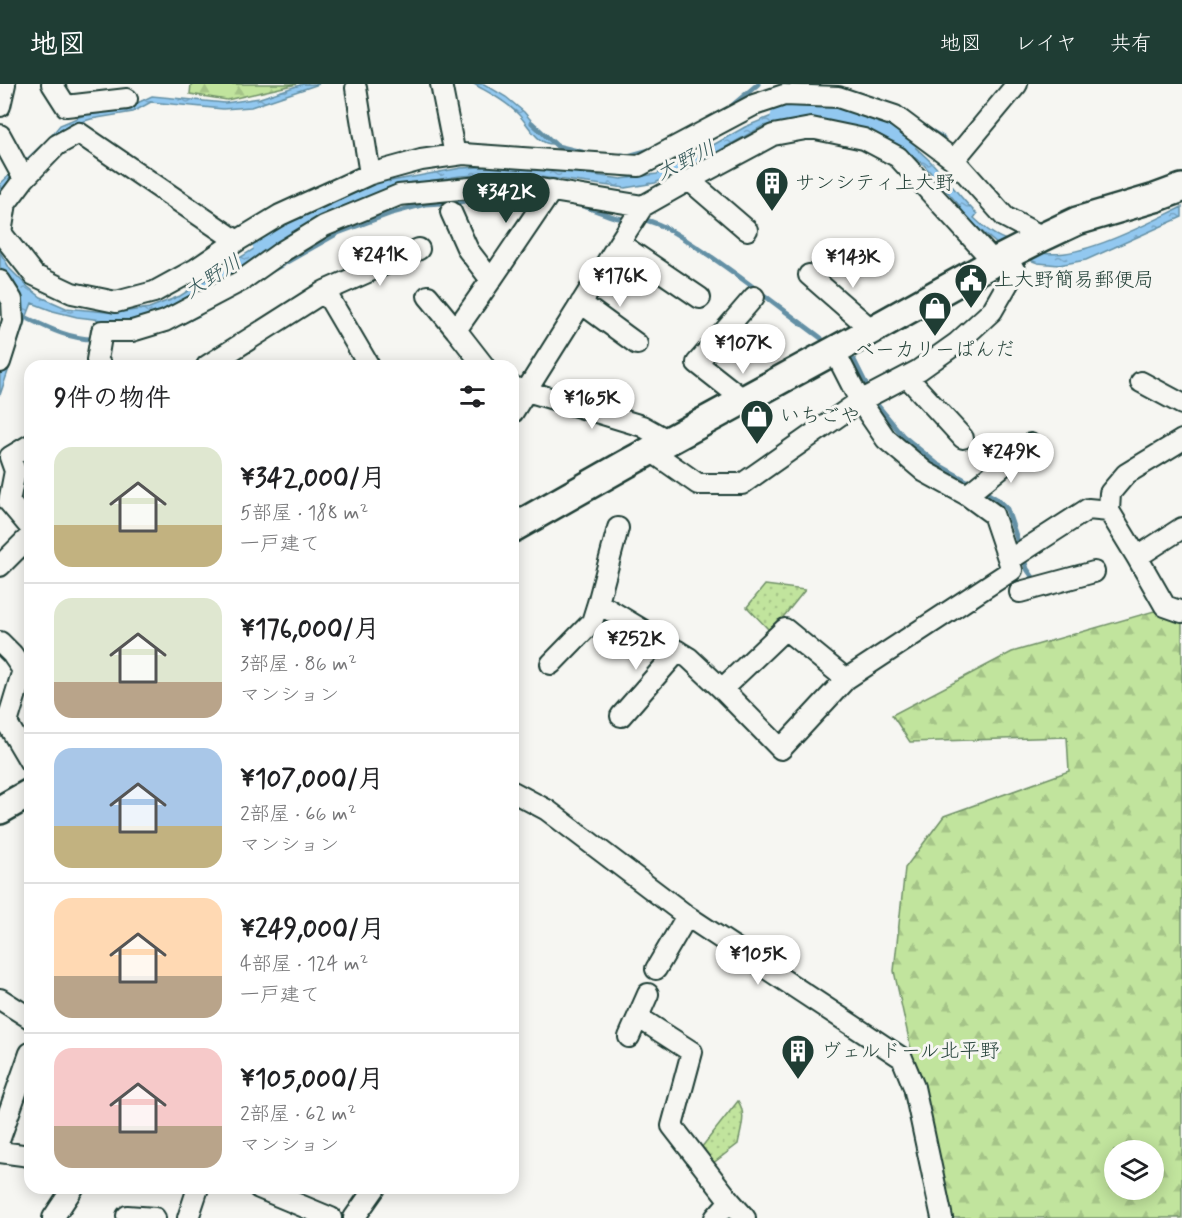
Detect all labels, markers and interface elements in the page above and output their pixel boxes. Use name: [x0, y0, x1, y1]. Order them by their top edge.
text: 地図: [30, 27, 86, 64]
text: 地図: [940, 30, 982, 58]
text: レイヤ: [1015, 30, 1077, 58]
text: 共有: [1110, 30, 1152, 58]
water label: 大野川: [652, 135, 720, 187]
building icon: サンシティ上大野: [754, 165, 790, 212]
place label: サンシティ上大野: [795, 170, 955, 197]
pin: ¥342K: [464, 173, 548, 224]
text: ¥342K: [477, 179, 535, 206]
pin: ¥241K: [338, 236, 422, 287]
pin: ¥143K: [811, 238, 895, 289]
text: ¥241K: [352, 242, 408, 269]
text: ¥143K: [826, 244, 880, 271]
water label: 大野川: [179, 248, 247, 306]
pin: ¥176K: [578, 257, 662, 308]
public building icon: 上大野簡易郵便局: [953, 262, 989, 309]
text: ¥176K: [593, 263, 647, 290]
place label: 上大野簡易郵便局: [994, 267, 1154, 294]
shop icon: ベーカリーぱんだ: [917, 290, 953, 337]
pin: ¥107K: [701, 324, 785, 375]
text: ¥107K: [714, 330, 772, 357]
place label: ベーカリーぱんだ: [855, 337, 1015, 364]
pin: ¥165K: [550, 379, 634, 430]
icon: filters: [456, 380, 489, 413]
text: 9件の物件: [54, 382, 171, 416]
text: ¥165K: [564, 385, 620, 412]
shop icon: いちごや: [739, 398, 775, 445]
place label: いちごや: [780, 403, 860, 430]
pin: ¥249K: [969, 433, 1053, 484]
text: ¥249K: [982, 439, 1040, 466]
text: ¥342,000/月: [240, 462, 386, 496]
icon: home: [102, 471, 174, 543]
text: 5部屋 · 188 m²: [240, 500, 368, 527]
text: 一戸建て: [240, 531, 320, 558]
text: ¥176,000/月: [240, 613, 380, 647]
pin: ¥252K: [594, 620, 678, 671]
icon: home: [102, 622, 174, 694]
text: ¥252K: [607, 626, 665, 653]
text: 3部屋 · 86 m²: [240, 651, 357, 678]
text: マンション: [240, 682, 339, 709]
text: ¥107,000/月: [240, 763, 384, 797]
icon: home: [102, 772, 174, 844]
text: 2部屋 · 66 m²: [240, 801, 357, 828]
text: マンション: [240, 832, 339, 859]
text: ¥249,000/月: [240, 913, 385, 947]
icon: home: [102, 922, 174, 994]
pin: ¥105K: [716, 935, 800, 986]
text: ¥105K: [729, 941, 787, 968]
text: 4部屋 · 124 m²: [240, 951, 368, 978]
text: 一戸建て: [240, 982, 320, 1009]
building icon: ヴェルドール北平野: [780, 1033, 816, 1080]
place label: ヴェルドール北平野: [821, 1038, 1000, 1065]
text: ¥105,000/月: [240, 1063, 384, 1097]
icon: home: [102, 1072, 174, 1144]
text: 2部屋 · 62 m²: [240, 1101, 356, 1128]
text: マンション: [240, 1132, 339, 1159]
map controls: [1104, 1140, 1164, 1200]
button: layers: [1104, 1140, 1164, 1200]

